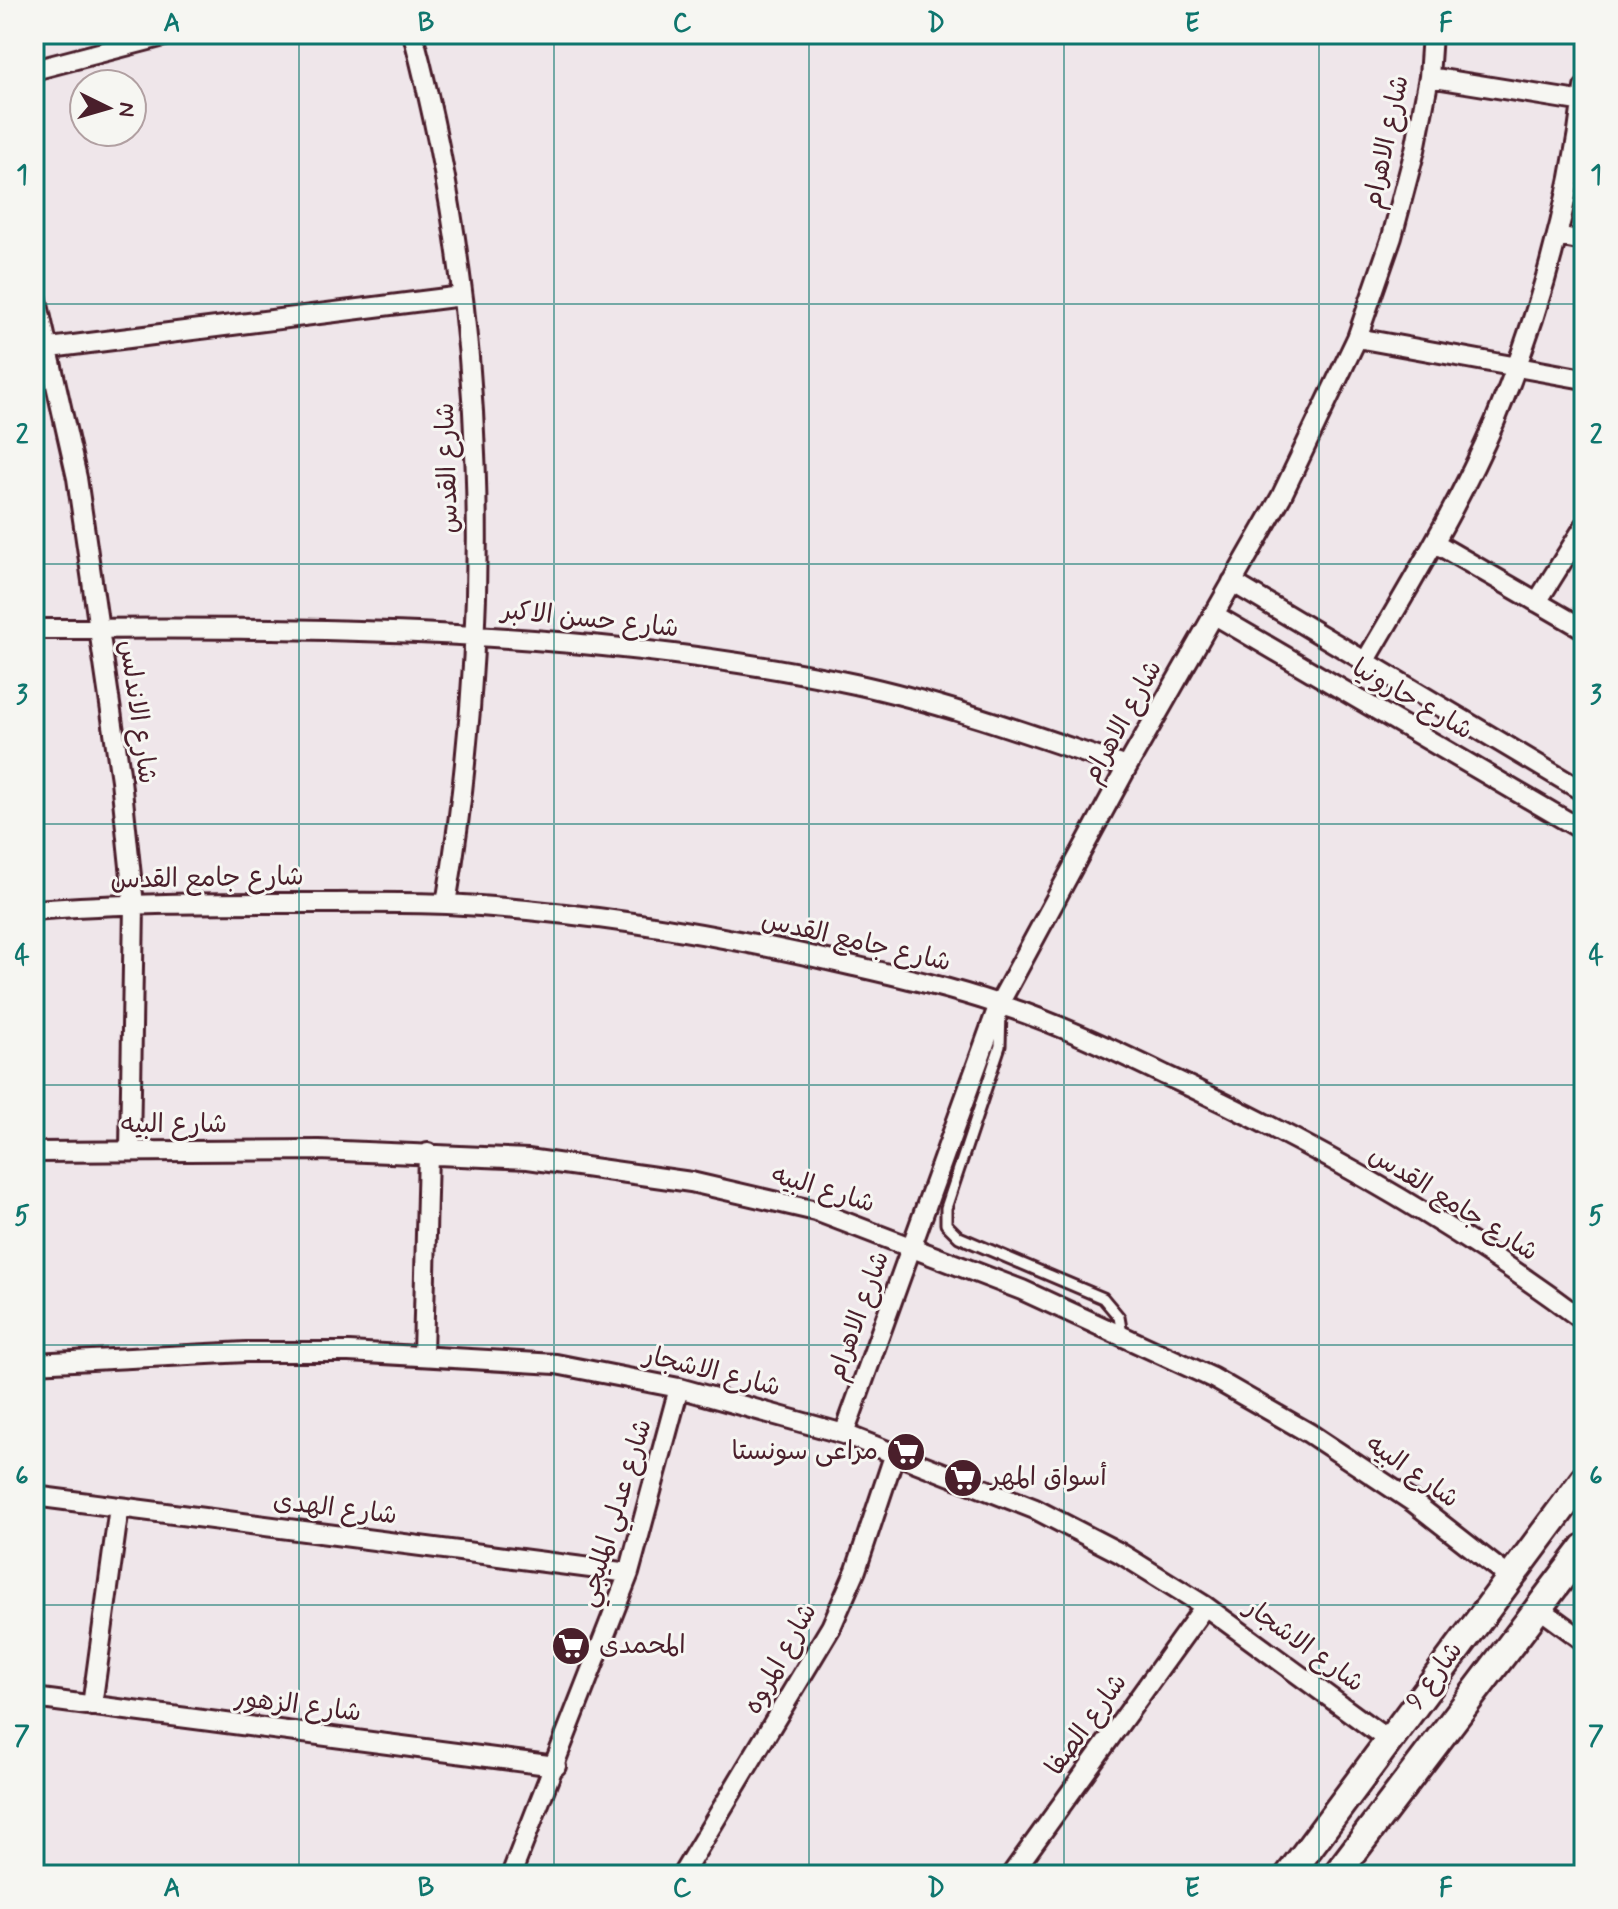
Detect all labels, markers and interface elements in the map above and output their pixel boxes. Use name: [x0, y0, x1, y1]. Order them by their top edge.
text: A: [163, 7, 181, 41]
text: B: [418, 7, 434, 41]
text: C: [673, 7, 692, 41]
text: D: [927, 7, 945, 41]
text: E: [1184, 7, 1200, 41]
text: F: [1439, 7, 1453, 41]
north arrow: [68, 68, 148, 148]
street label: شارع الاهرام: [1356, 72, 1419, 212]
text: N: [111, 101, 141, 118]
text: 1: [16, 159, 28, 193]
text: 1: [1590, 159, 1602, 193]
street label: شارع القدس: [429, 402, 467, 534]
text: 2: [16, 419, 29, 453]
text: 2: [1590, 419, 1603, 453]
street label: شارع حسن الاكبر: [498, 594, 680, 646]
street label: شارع الاندلس: [110, 638, 164, 786]
street label: شارع حارونيا: [1346, 652, 1478, 748]
street label: شارع الاهرام: [1075, 655, 1172, 790]
text: 3: [16, 679, 28, 713]
text: 3: [1590, 679, 1602, 713]
street label: شارع جامع القدس: [110, 860, 304, 898]
street label: شارع جامع القدس: [758, 904, 954, 980]
text: 4: [14, 940, 30, 974]
text: 4: [1588, 940, 1604, 974]
street label: شارع البيه: [121, 1108, 227, 1142]
street label: شارع جامع القدس: [1362, 1138, 1544, 1270]
street label: شارع البيه: [767, 1158, 879, 1222]
text: 5: [14, 1200, 30, 1234]
text: 5: [1588, 1200, 1604, 1234]
street label: شارع الاهرام: [820, 1247, 899, 1386]
street label: شارع الاشجار: [638, 1338, 784, 1405]
street label: شارع عدلي المليجي: [571, 1415, 665, 1612]
street label: شارع البيه: [1359, 1428, 1465, 1516]
supermarket icon: مراعى سونستا: [885, 1431, 927, 1473]
place label: مراعى سونستا: [731, 1435, 878, 1469]
supermarket icon: أسواق المهر: [942, 1457, 984, 1499]
text: 6: [15, 1460, 29, 1494]
text: 6: [1589, 1460, 1603, 1494]
place label: أسواق المهر: [989, 1461, 1107, 1495]
street label: شارع الهدى: [271, 1485, 399, 1533]
street label: شارع الاشجار: [1236, 1590, 1370, 1701]
street label: شارع المروه: [737, 1597, 825, 1721]
supermarket icon: المحمدى: [550, 1625, 592, 1667]
place label: المحمدى: [599, 1629, 686, 1663]
street label: شارع 9: [1399, 1635, 1471, 1717]
street label: شارع الصفا: [1038, 1667, 1136, 1783]
street label: شارع الزهور: [232, 1681, 363, 1731]
text: 7: [14, 1720, 30, 1754]
text: 7: [1588, 1720, 1604, 1754]
text: A: [163, 1872, 181, 1906]
text: B: [418, 1872, 434, 1906]
text: C: [673, 1872, 692, 1906]
text: D: [927, 1872, 945, 1906]
text: E: [1184, 1872, 1200, 1906]
text: F: [1439, 1872, 1453, 1906]

